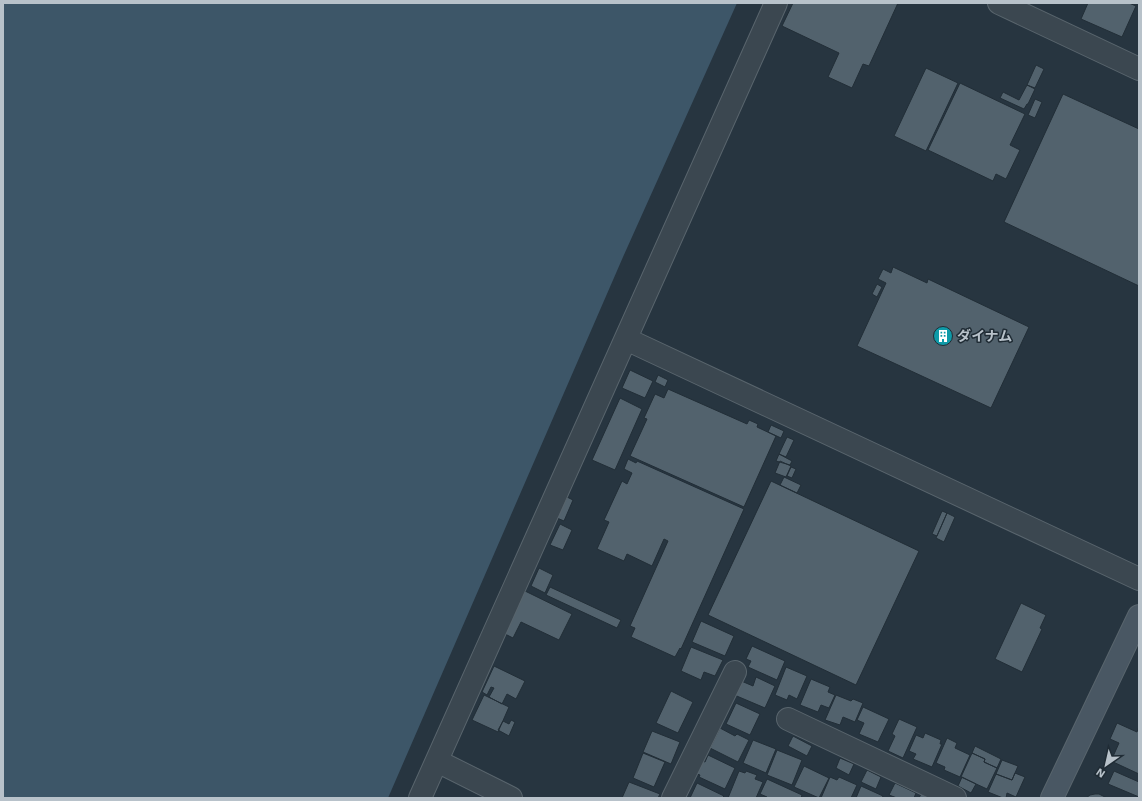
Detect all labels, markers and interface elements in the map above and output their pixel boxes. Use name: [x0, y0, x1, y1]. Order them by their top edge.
building icon: ダイナム: [932, 325, 954, 347]
place label: ダイナム: [957, 328, 1012, 344]
north arrow: [1086, 745, 1126, 785]
text: N: [1094, 765, 1108, 781]

